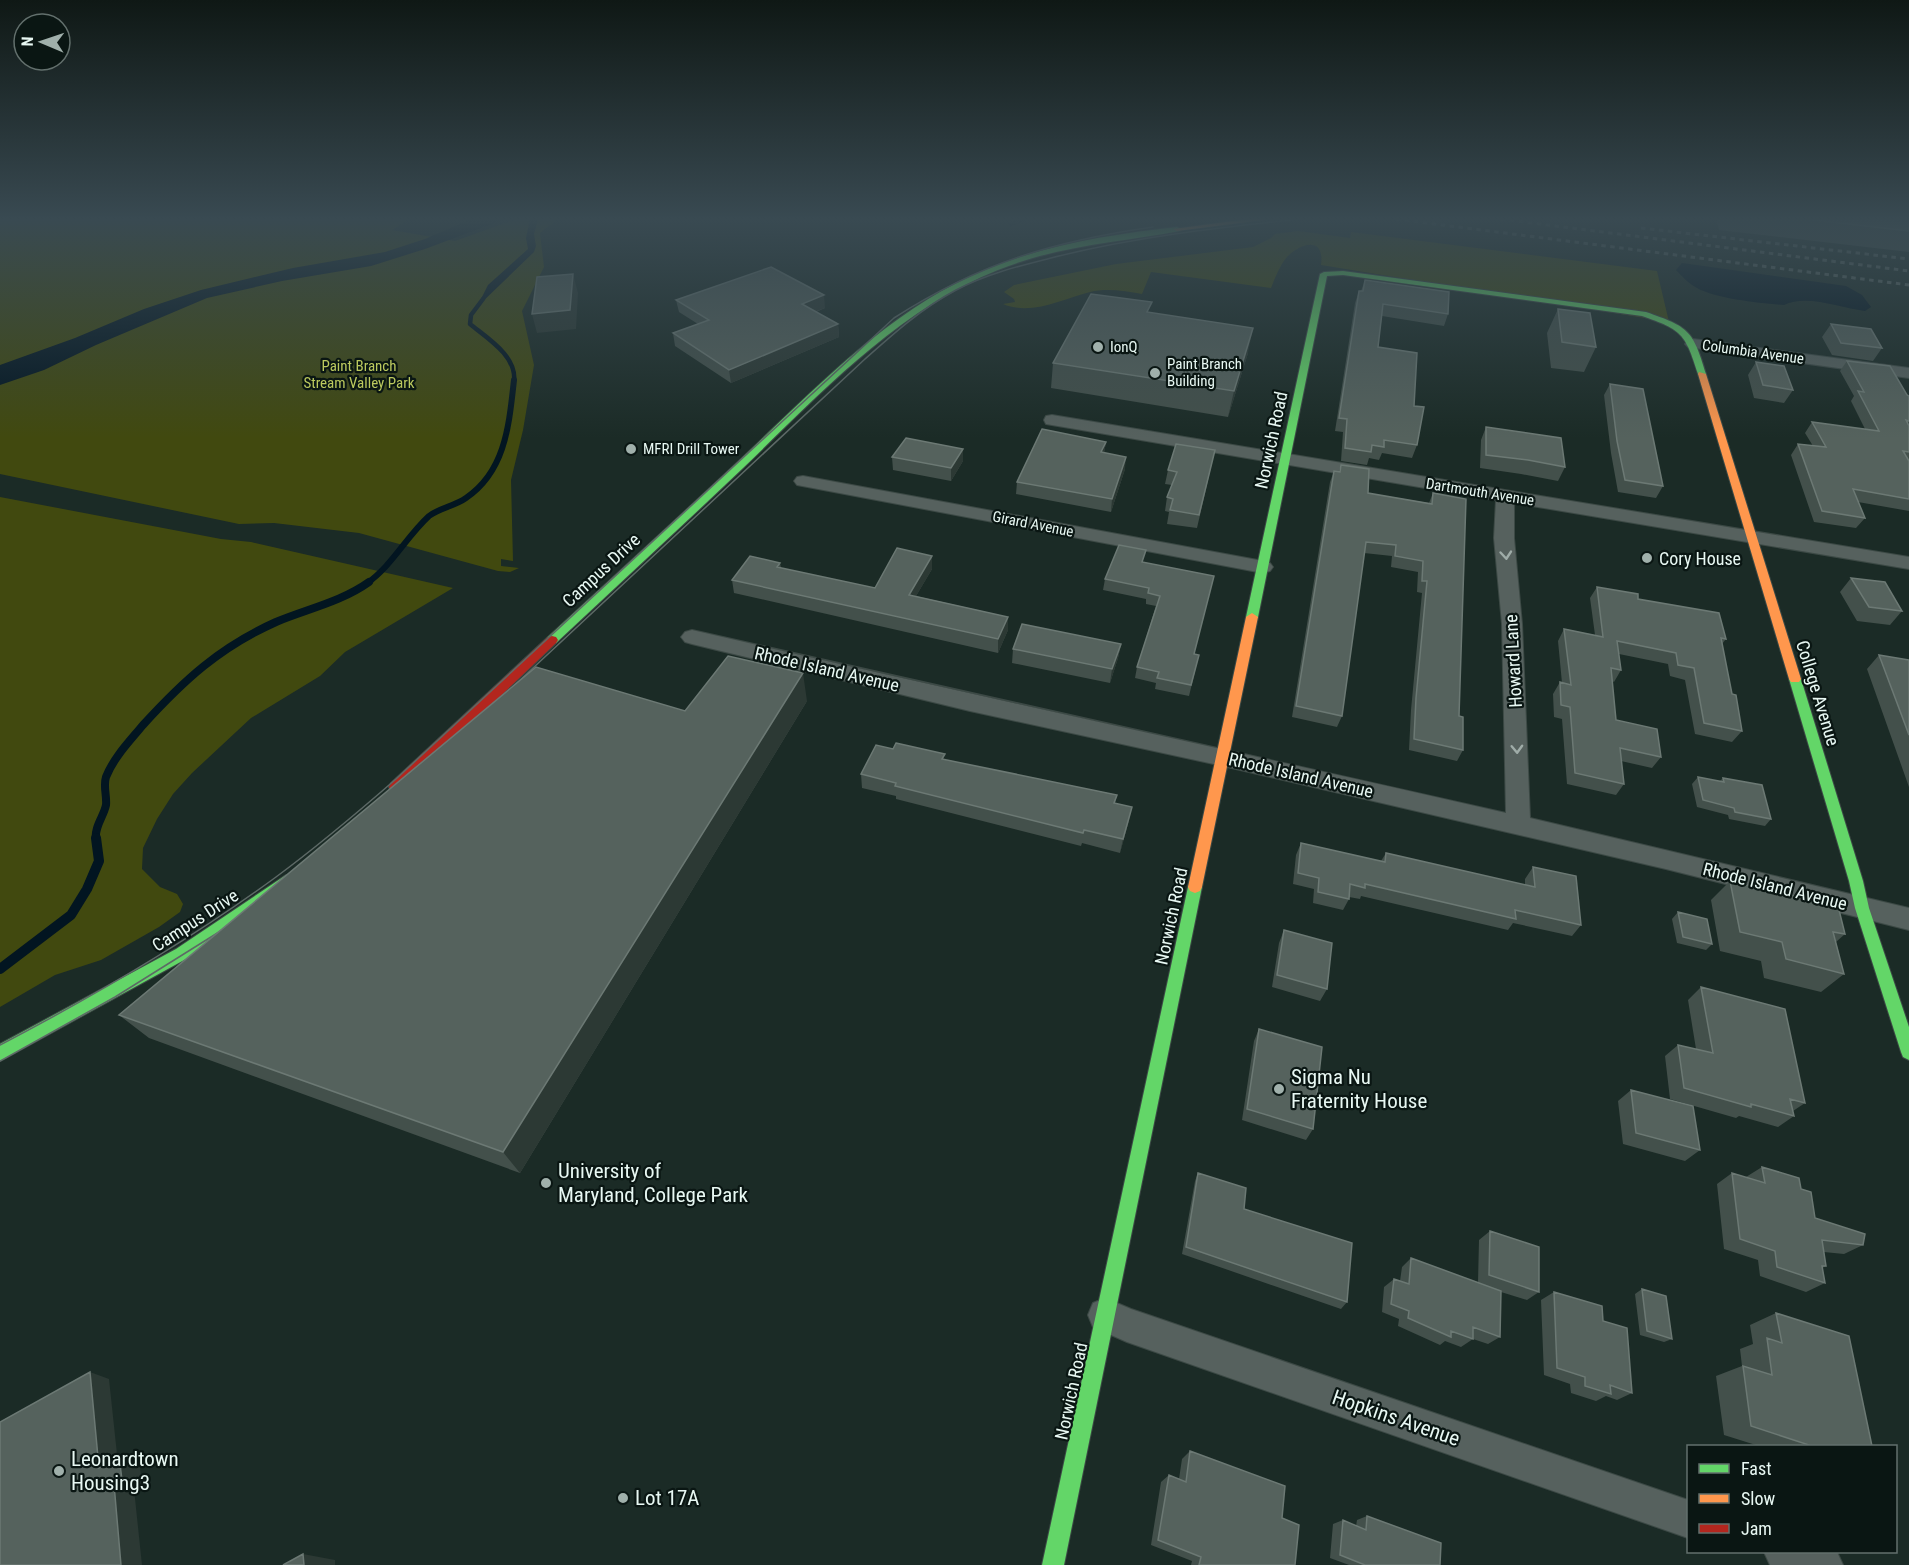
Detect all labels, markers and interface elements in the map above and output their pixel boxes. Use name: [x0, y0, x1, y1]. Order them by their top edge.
north arrow: [12, 12, 72, 72]
text: N: [18, 36, 37, 47]
street label: Columbia Avenue: [1701, 336, 1805, 368]
place label: IonQ: [1110, 338, 1138, 356]
marker: IonQ: [1091, 340, 1105, 354]
place label: Paint Branch Building: [1167, 355, 1242, 390]
park label: Paint Branch Stream Valley Park: [303, 357, 415, 392]
marker: Paint Branch Building: [1148, 366, 1162, 380]
street label: Norwich Road: [1250, 389, 1292, 491]
place label: MFRI Drill Tower: [643, 440, 740, 458]
marker: MFRI Drill Tower: [624, 442, 638, 456]
street label: Dartmouth Avenue: [1425, 475, 1535, 509]
street label: Girard Avenue: [991, 507, 1075, 541]
street label: Campus Drive: [558, 529, 644, 611]
place label: Cory House: [1659, 548, 1741, 569]
one-way arrow: [1499, 550, 1512, 559]
marker: Cory House: [1640, 551, 1654, 565]
street label: Howard Lane: [1500, 614, 1526, 708]
street label: College Avenue: [1792, 638, 1844, 748]
street label: Rhode Island Avenue: [753, 642, 901, 696]
one-way arrow: [1510, 745, 1523, 754]
street label: Rhode Island Avenue: [1227, 748, 1375, 802]
street label: Rhode Island Avenue: [1701, 858, 1849, 914]
street label: Norwich Road: [1150, 865, 1192, 967]
street label: Campus Drive: [148, 884, 242, 956]
place label: Sigma Nu Fraternity House: [1291, 1065, 1427, 1113]
marker: Sigma Nu Fraternity House: [1272, 1082, 1286, 1096]
place label: University of Maryland, College Park: [558, 1159, 749, 1207]
marker: University of Maryland, College Park: [539, 1176, 553, 1190]
street label: Norwich Road: [1050, 1340, 1092, 1442]
street label: Hopkins Avenue: [1329, 1385, 1463, 1451]
legend: [1687, 1445, 1897, 1553]
place label: Leonardtown Housing3: [71, 1447, 179, 1495]
text: Fast: [1741, 1458, 1772, 1479]
marker: Leonardtown Housing3: [52, 1464, 66, 1478]
place label: Lot 17A: [635, 1486, 699, 1510]
text: Slow: [1741, 1488, 1776, 1509]
marker: Lot 17A: [616, 1491, 630, 1505]
text: Jam: [1741, 1518, 1772, 1539]

